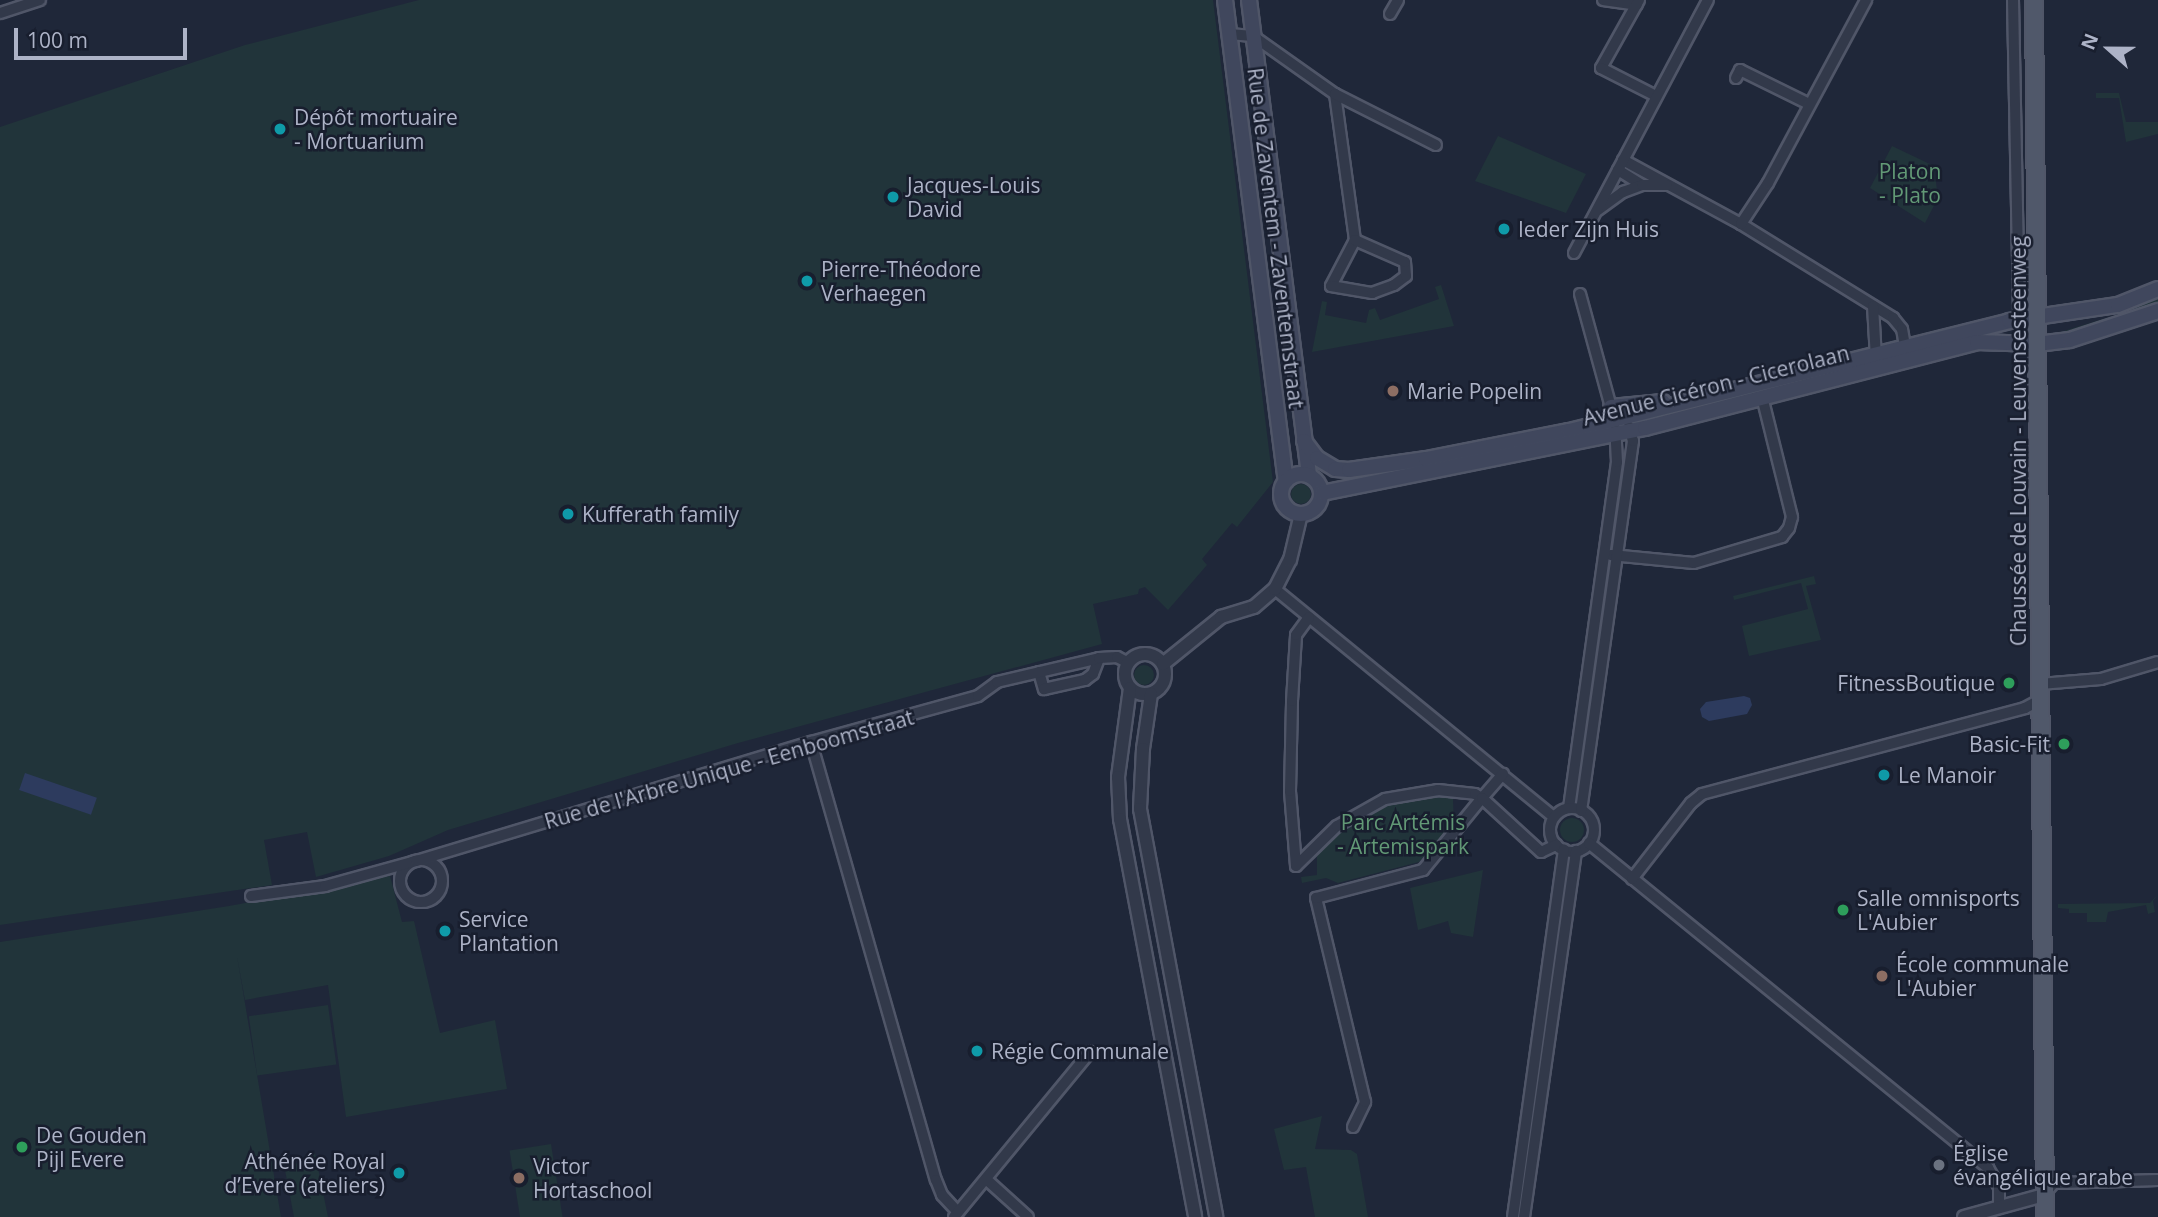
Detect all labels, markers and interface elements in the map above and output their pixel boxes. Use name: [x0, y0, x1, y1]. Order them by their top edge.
scale bar: [18, 14, 191, 58]
north arrow: [2074, 14, 2144, 84]
text: 100 m: [27, 26, 88, 54]
text: N: [2074, 30, 2104, 53]
street label: Rue de Zaventem - Zaventemstraat: [1243, 66, 1309, 410]
place label: Dépôt mortuaire - Mortuarium: [294, 104, 458, 154]
marker: Dépôt mortuaire - Mortuarium: [272, 121, 288, 137]
park label: Platon - Plato: [1879, 158, 1941, 208]
place label: Jacques-Louis David: [907, 172, 1040, 222]
marker: Jacques-Louis David: [885, 189, 901, 205]
place label: Ieder Zijn Huis: [1518, 216, 1659, 242]
marker: Ieder Zijn Huis: [1496, 221, 1512, 237]
street label: Chaussée de Louvain - Leuvensesteenweg: [2005, 236, 2031, 646]
place label: Pierre-Théodore Verhaegen: [821, 256, 981, 306]
marker: Pierre-Théodore Verhaegen: [799, 273, 815, 289]
street label: Avenue Cicéron - Cicerolaan: [1580, 340, 1852, 430]
place label: Marie Popelin: [1407, 378, 1542, 404]
marker: Marie Popelin: [1385, 383, 1401, 399]
place label: Kufferath family: [582, 501, 739, 527]
marker: Kufferath family: [560, 506, 576, 522]
place label: FitnessBoutique: [1837, 670, 1995, 696]
marker: FitnessBoutique: [2001, 675, 2017, 691]
street label: Rue de l'Arbre Unique - Eenboomstraat: [541, 704, 917, 834]
place label: Basic-Fit: [1969, 731, 2050, 757]
marker: Basic-Fit: [2056, 736, 2072, 752]
place label: Le Manoir: [1898, 762, 1996, 788]
marker: Le Manoir: [1876, 767, 1892, 783]
park label: Parc Artémis - Artemispark: [1337, 809, 1469, 859]
place label: Salle omnisports L'Aubier: [1857, 885, 2020, 935]
marker: Salle omnisports L'Aubier: [1835, 902, 1851, 918]
place label: Service Plantation: [459, 906, 559, 956]
marker: Service Plantation: [437, 923, 453, 939]
place label: École communale L'Aubier: [1896, 951, 2069, 1001]
marker: École communale L'Aubier: [1874, 968, 1890, 984]
place label: Régie Communale: [991, 1038, 1169, 1064]
marker: Régie Communale: [969, 1043, 985, 1059]
place label: De Gouden Pijl Evere: [36, 1122, 147, 1172]
marker: De Gouden Pijl Evere: [14, 1139, 30, 1155]
place label: Église évangélique arabe: [1953, 1140, 2133, 1190]
place label: Athénée Royal d’Evere (ateliers): [224, 1148, 385, 1198]
place label: Victor Hortaschool: [533, 1153, 652, 1203]
marker: Église évangélique arabe: [1931, 1157, 1947, 1173]
marker: Athénée Royal d’Evere (ateliers): [391, 1165, 407, 1181]
marker: Victor Hortaschool: [511, 1170, 527, 1186]

